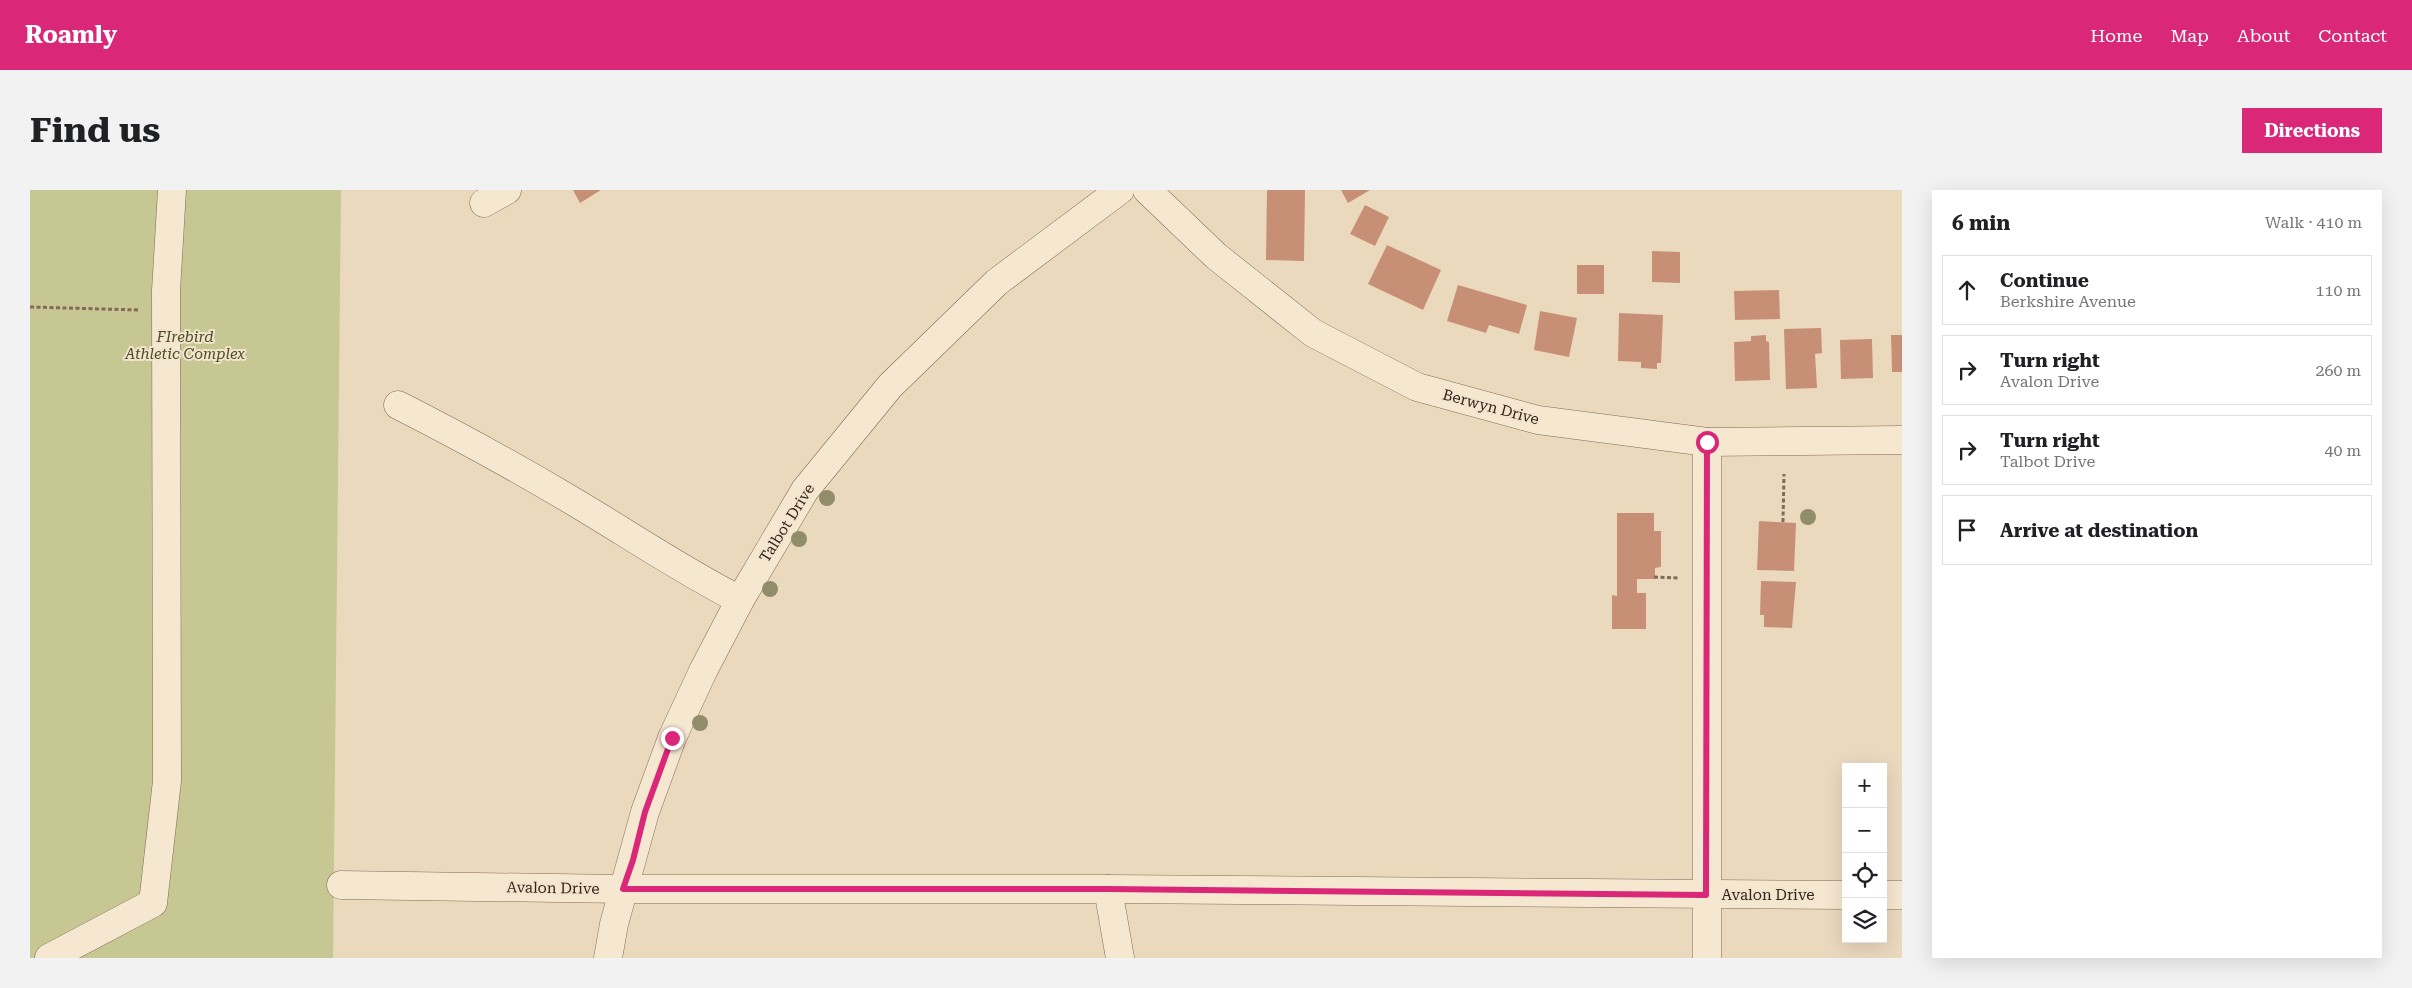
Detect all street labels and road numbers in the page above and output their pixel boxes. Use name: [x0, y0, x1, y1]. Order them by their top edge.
street label: Berwyn Drive: [1441, 385, 1541, 429]
street label: Talbot Drive: [756, 480, 818, 566]
street label: Avalon Drive: [506, 878, 600, 898]
street label: Avalon Drive: [1721, 886, 1815, 904]

